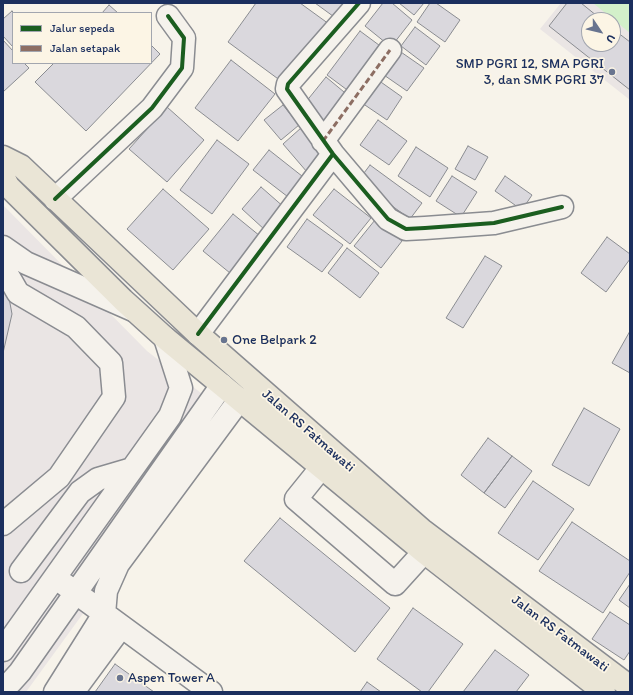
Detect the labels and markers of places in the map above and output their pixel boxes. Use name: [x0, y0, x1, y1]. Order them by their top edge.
place label: SMP PGRI 12, SMA PGRI 3, dan SMK PGRI 37: [456, 56, 604, 88]
marker: SMP PGRI 12, SMA PGRI 3, dan SMK PGRI 37: [607, 67, 617, 77]
place label: One Belpark 2: [232, 332, 317, 348]
marker: One Belpark 2: [219, 335, 229, 345]
place label: Aspen Tower A: [128, 670, 215, 686]
marker: Aspen Tower A: [115, 673, 125, 683]

